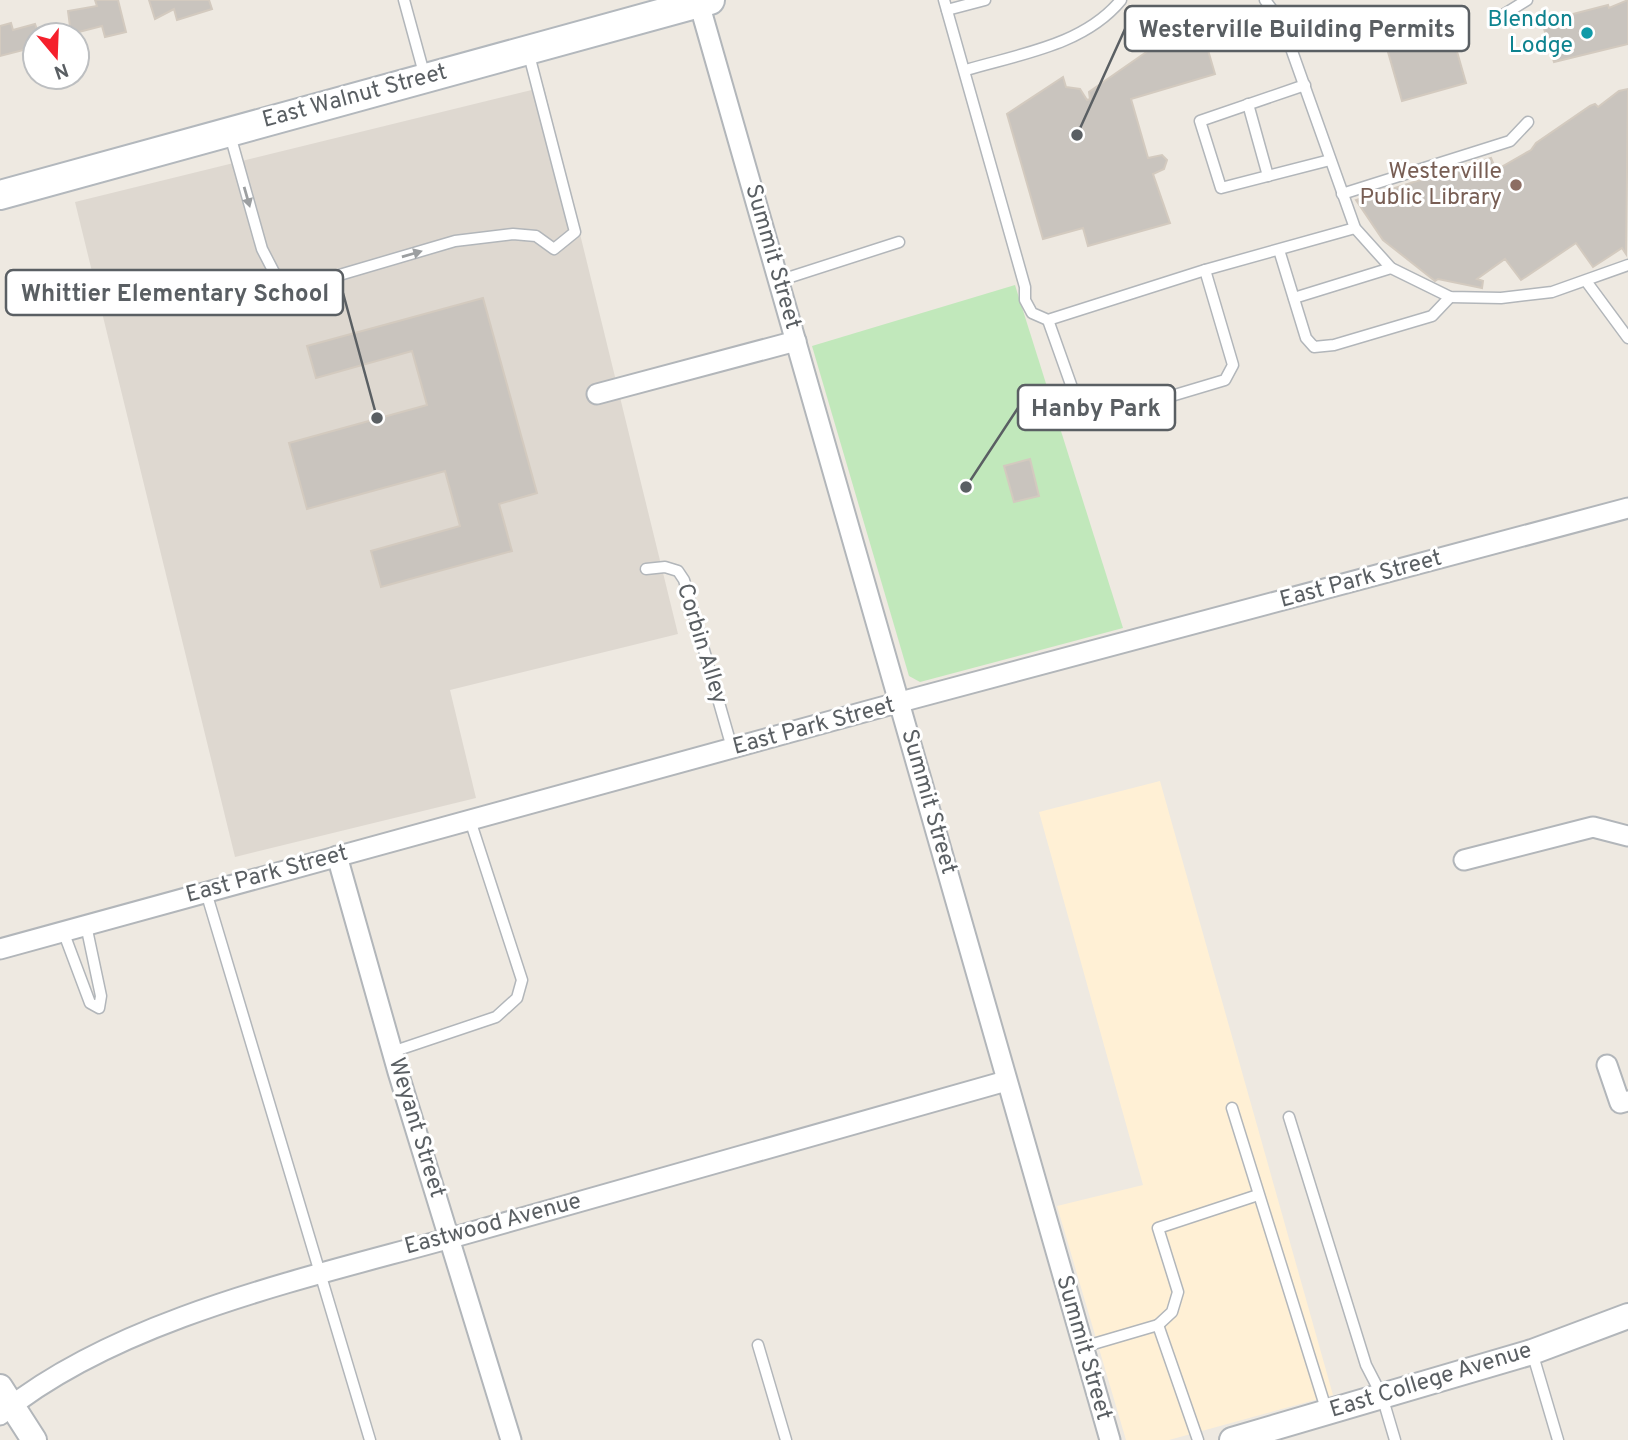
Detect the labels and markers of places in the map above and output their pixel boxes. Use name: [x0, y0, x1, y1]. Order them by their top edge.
callout: Westerville Building Permits: [1125, 6, 1469, 51]
place label: Blendon Lodge: [1487, 6, 1573, 61]
marker: Blendon Lodge: [1579, 25, 1595, 41]
place label: Westerville Public Library: [1359, 158, 1502, 213]
marker: Westerville Public Library: [1508, 177, 1524, 193]
callout: Whittier Elementary School: [6, 270, 343, 315]
callout: Hanby Park: [1018, 385, 1175, 430]

